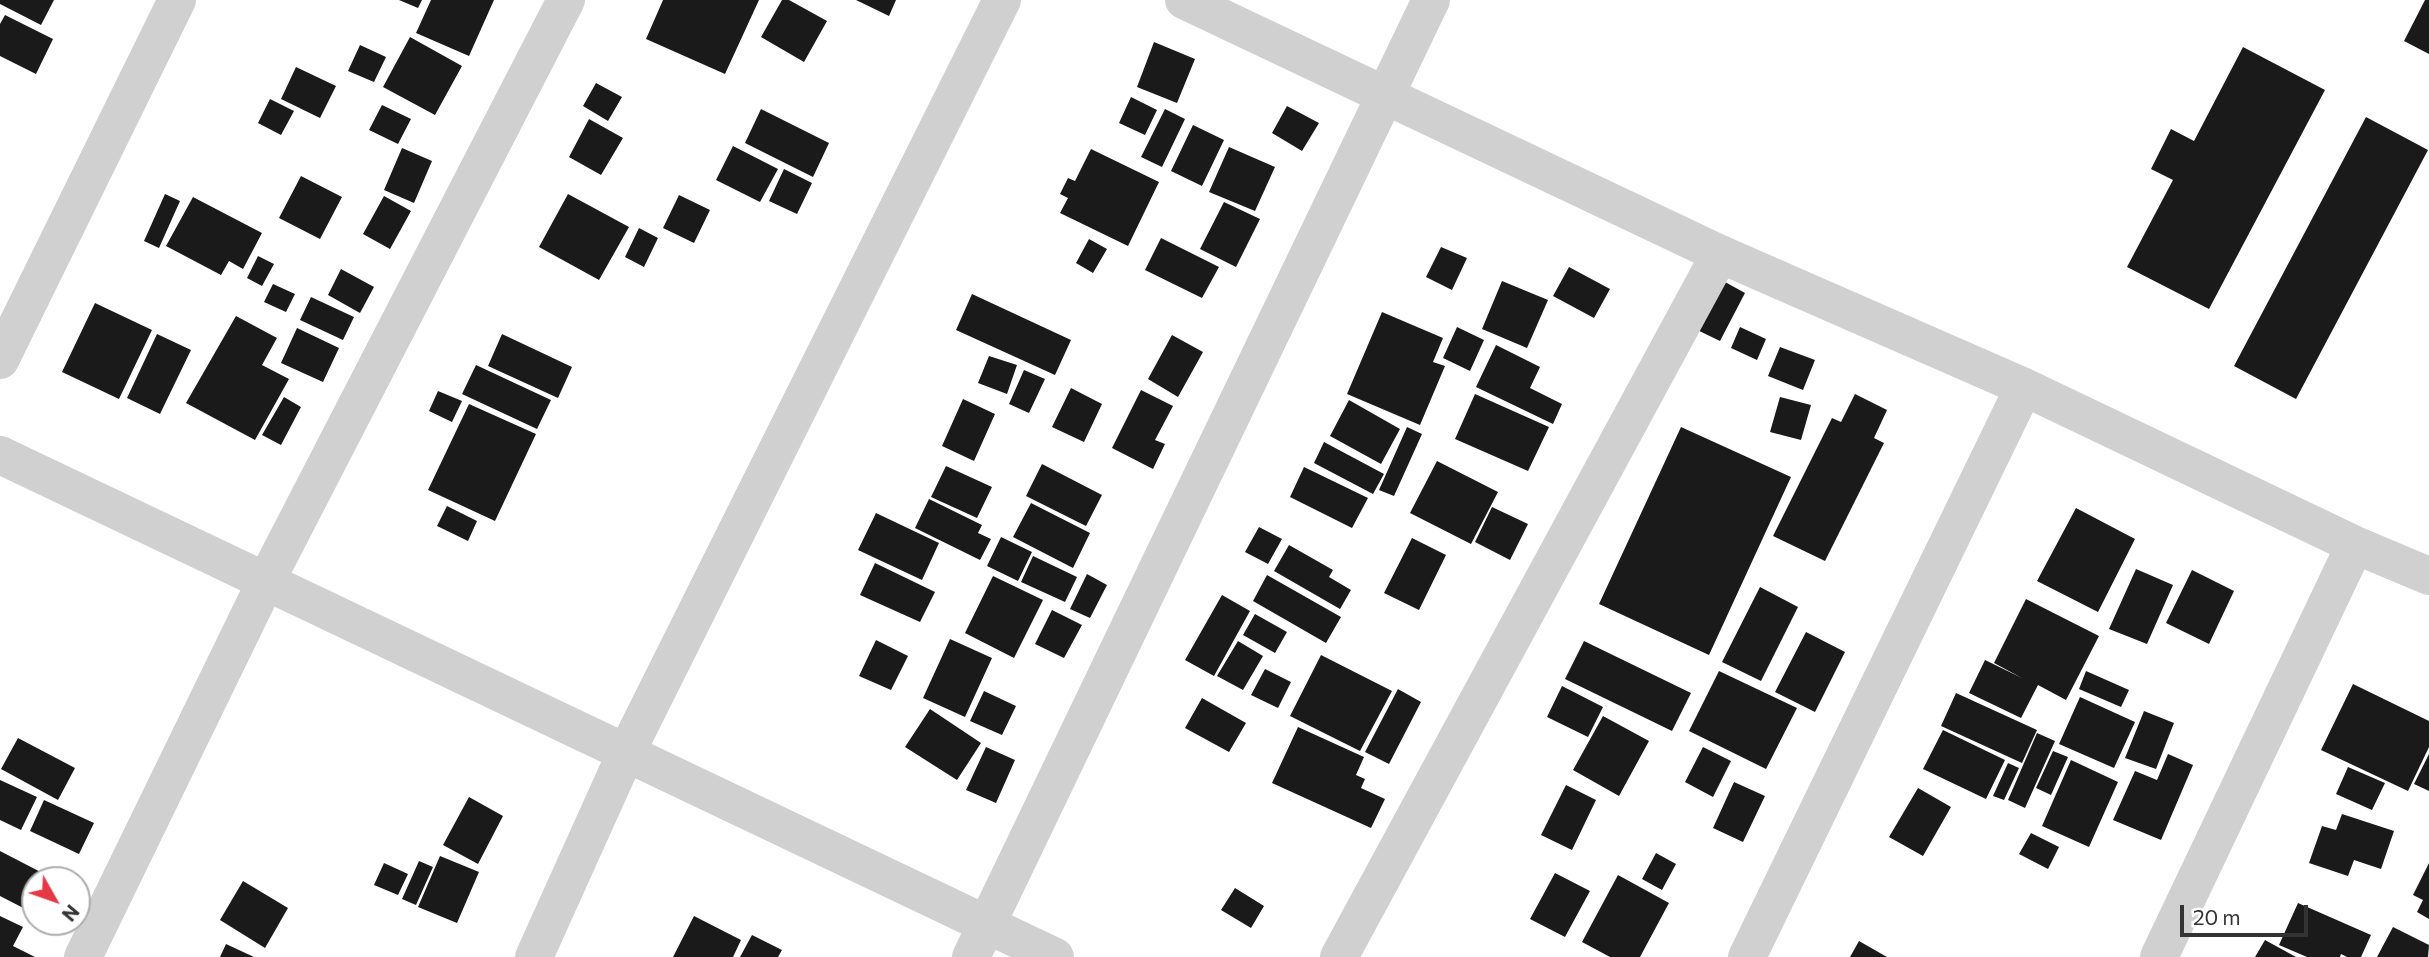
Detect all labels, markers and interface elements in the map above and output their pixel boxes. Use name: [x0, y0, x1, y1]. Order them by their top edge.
north arrow: [21, 866, 91, 936]
scale bar: [2184, 890, 2312, 934]
text: N: [58, 901, 84, 926]
text: 20 m: [2193, 904, 2241, 929]

